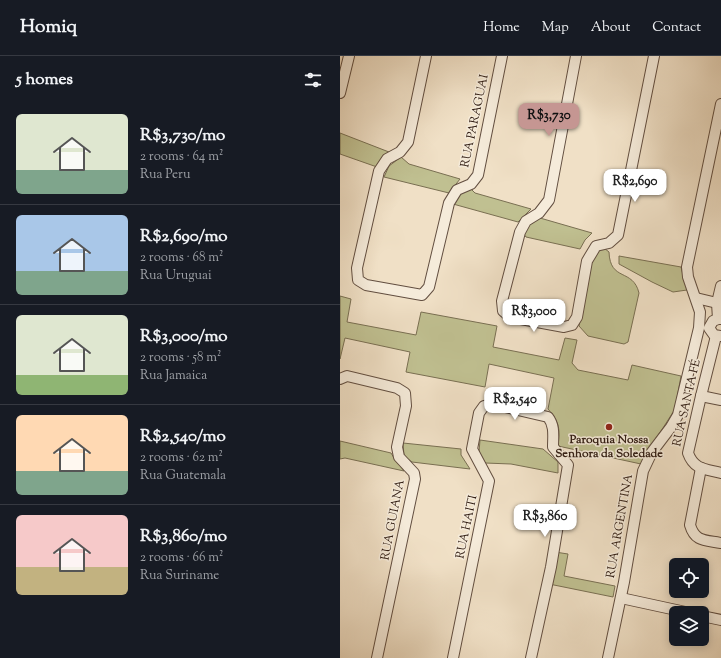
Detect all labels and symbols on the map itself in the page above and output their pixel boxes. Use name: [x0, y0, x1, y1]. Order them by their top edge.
street label: RUA PARAGUAI: [456, 73, 494, 169]
pin: R$3,730: [512, 103, 586, 137]
pin: R$2,690: [598, 169, 672, 203]
pin: R$3,000: [497, 299, 571, 333]
street label: RUA SANTA FÉ: [668, 357, 706, 448]
pin: R$2,540: [478, 387, 552, 421]
marker: Paroquia Nossa Senhora da Soledade: [604, 422, 614, 432]
place label: Paroquia Nossa Senhora da Soledade: [555, 431, 663, 463]
street label: RUA ARGENTINA: [602, 472, 638, 579]
street label: RUA GUIANA: [376, 478, 410, 562]
street label: RUA HAITI: [451, 493, 483, 561]
pin: R$3,860: [508, 504, 582, 538]

